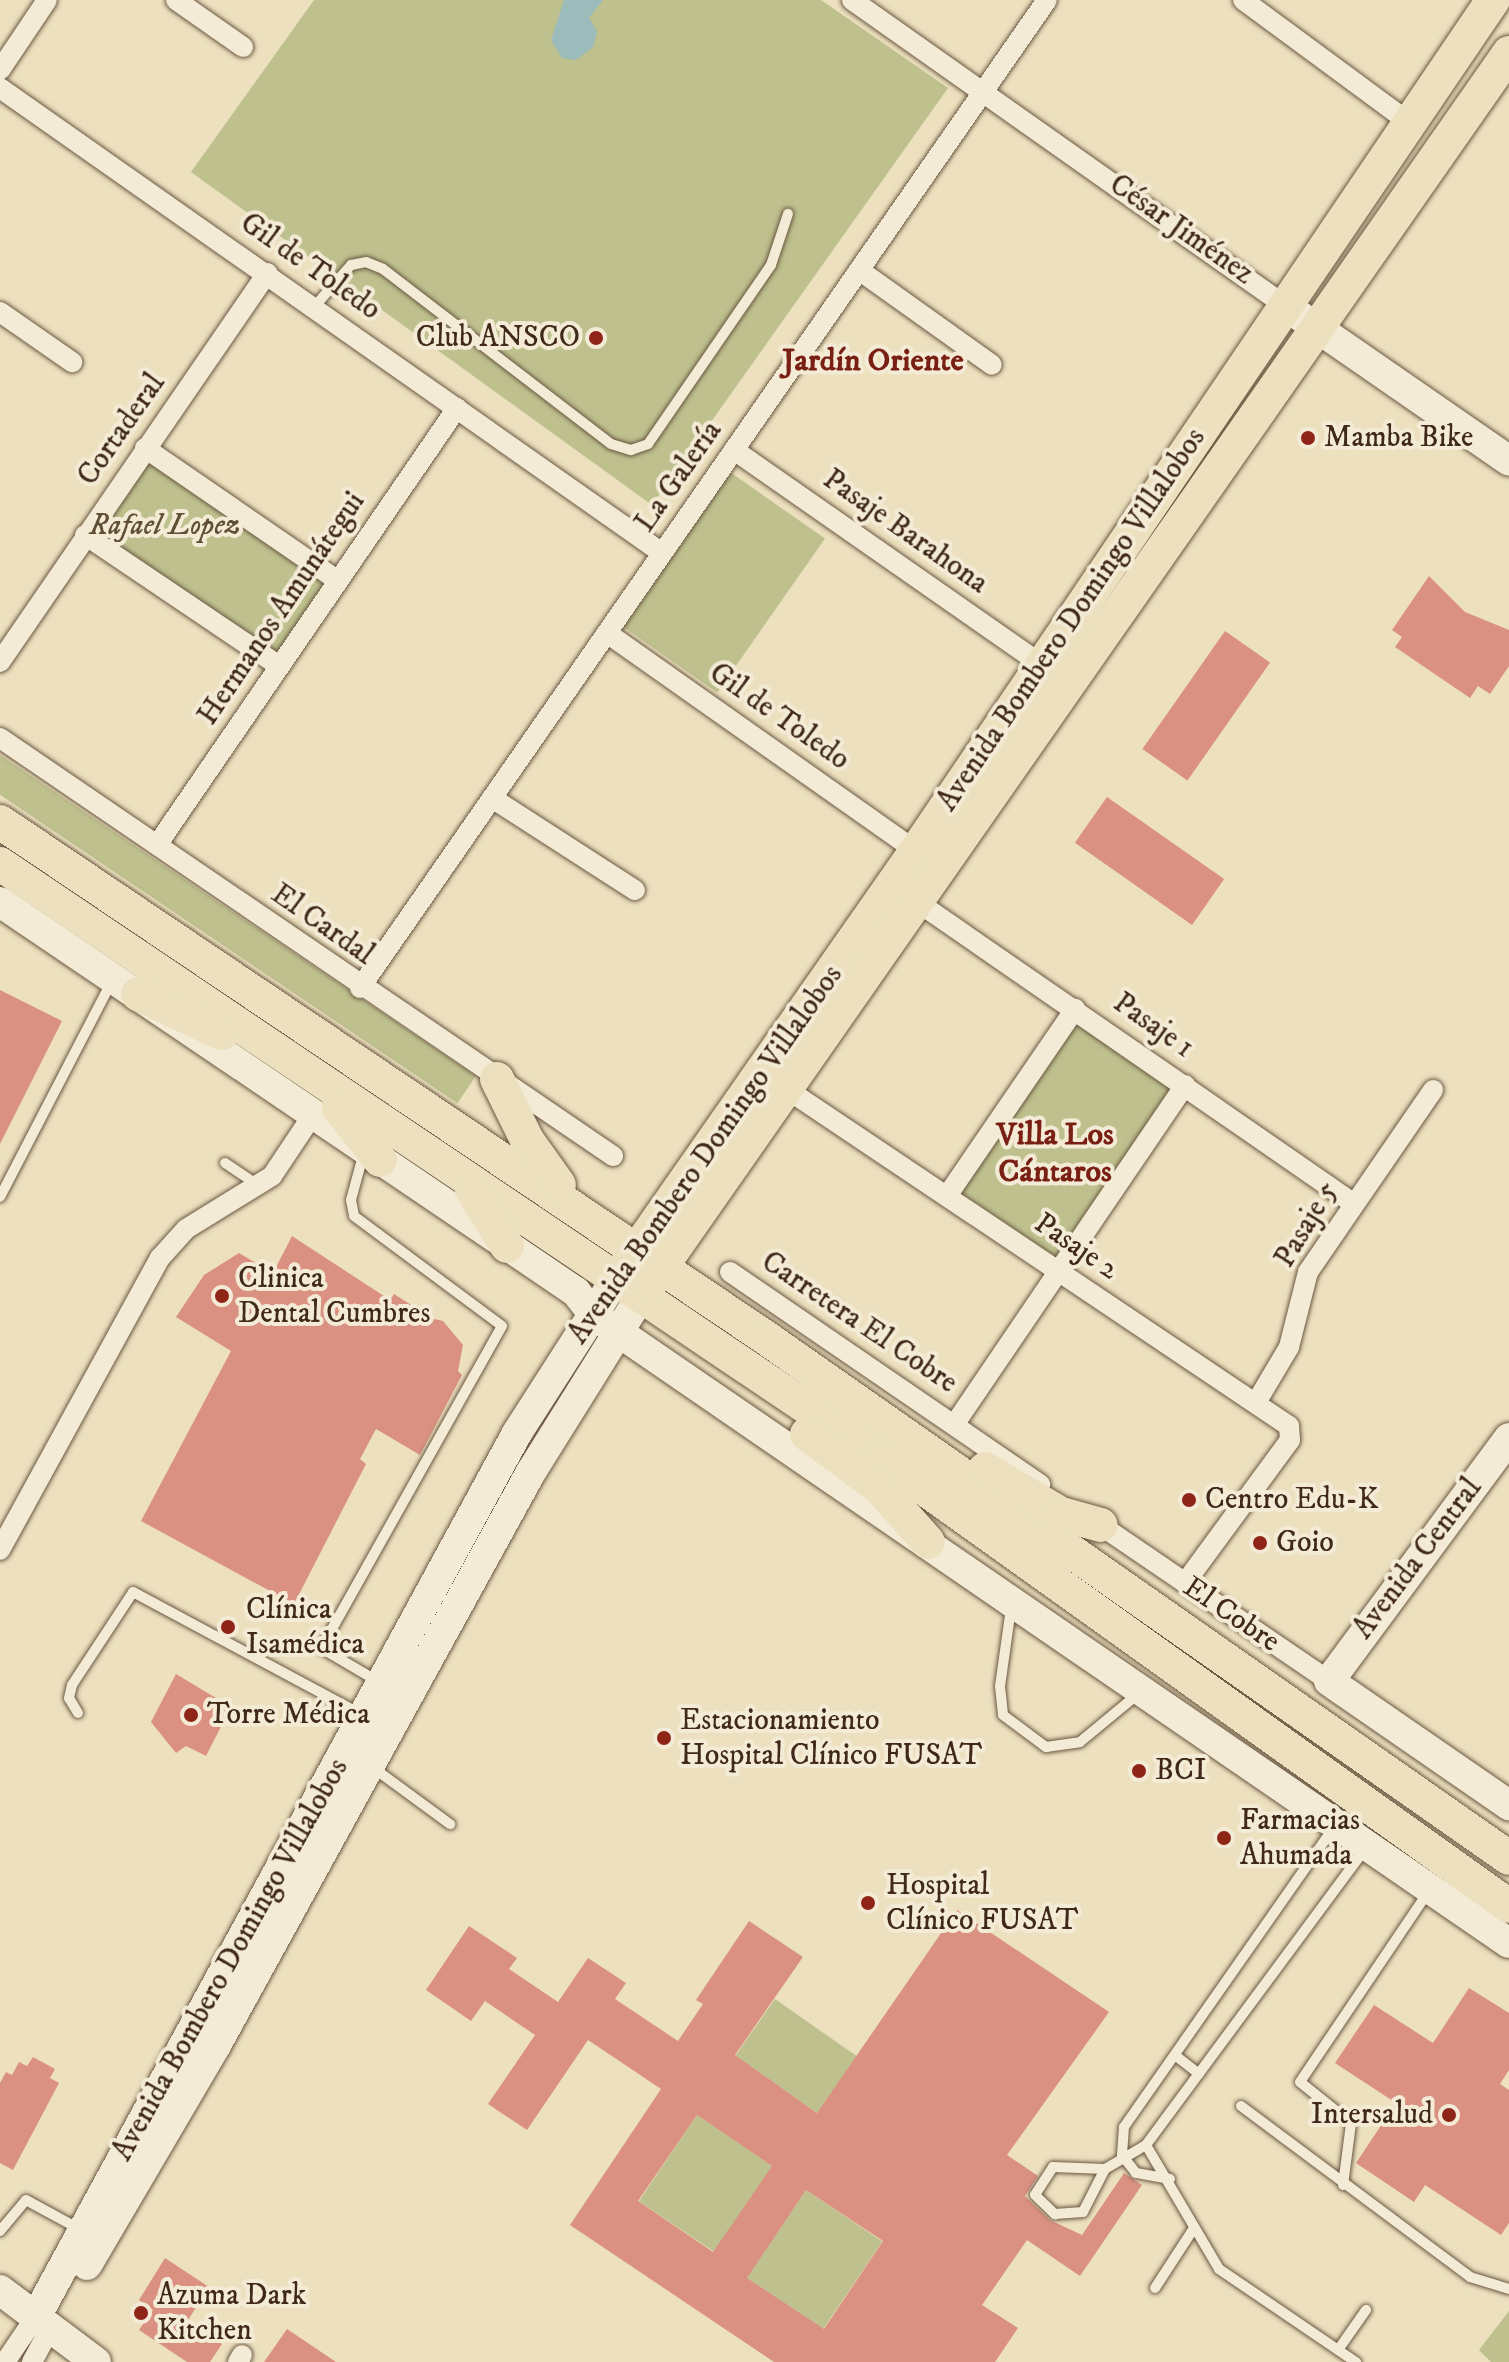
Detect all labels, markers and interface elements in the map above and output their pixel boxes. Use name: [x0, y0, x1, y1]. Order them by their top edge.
street label: César Jiménez: [1102, 167, 1260, 293]
street label: Gil de Toledo: [233, 206, 387, 328]
place label: Club ANSCO: [416, 320, 580, 356]
marker: Club ANSCO: [587, 329, 605, 347]
district label: Jardín Oriente: [782, 342, 964, 380]
street label: Cortaderal: [70, 367, 174, 493]
street label: La Galería: [628, 414, 730, 540]
place label: Mamba Bike: [1324, 420, 1473, 456]
street label: Avenida Bombero Domingo Villalobos: [930, 422, 1214, 818]
marker: Mamba Bike: [1299, 429, 1317, 447]
street label: Pasaje Barahona: [816, 462, 994, 602]
street label: Hermanos Amunátegui: [191, 486, 373, 732]
park label: Rafael Lopez: [89, 508, 241, 544]
street label: Gil de Toledo: [702, 656, 856, 778]
street label: El Cardal: [264, 877, 380, 973]
street label: Avenida Bombero Domingo Villalobos: [561, 959, 851, 1351]
street label: Pasaje 1: [1106, 985, 1200, 1067]
district label: Villa Los Cántaros: [996, 1117, 1114, 1192]
street label: Pasaje 5: [1267, 1175, 1347, 1275]
street label: Pasaje 2: [1027, 1206, 1125, 1288]
street label: Carretera El Cobre: [754, 1244, 964, 1402]
place label: Clinica Dental Cumbres: [238, 1261, 430, 1332]
marker: Clinica Dental Cumbres: [213, 1287, 231, 1305]
street label: Avenida Central: [1346, 1471, 1490, 1647]
place label: Centro Edu-K: [1205, 1482, 1379, 1518]
marker: Centro Edu-K: [1180, 1491, 1198, 1509]
place label: Goio: [1276, 1525, 1334, 1561]
marker: Goio: [1251, 1534, 1269, 1552]
street label: El Cobre: [1176, 1570, 1286, 1660]
place label: Clínica Isamédica: [246, 1592, 364, 1662]
marker: Clínica Isamédica: [217, 1616, 239, 1638]
place label: Torre Médica: [207, 1697, 370, 1733]
place label: Estacionamiento Hospital Clínico FUSAT: [680, 1703, 982, 1774]
marker: Torre Médica: [182, 1706, 200, 1724]
marker: Estacionamiento Hospital Clínico FUSAT: [655, 1729, 673, 1747]
street label: Avenida Bombero Domingo Villalobos: [105, 1753, 357, 2167]
place label: BCI: [1155, 1753, 1206, 1789]
marker: BCI: [1130, 1762, 1148, 1780]
place label: Farmacias Ahumada: [1240, 1803, 1360, 1874]
marker: Farmacias Ahumada: [1215, 1829, 1233, 1847]
place label: Hospital Clínico FUSAT: [886, 1868, 1078, 1938]
marker: Hospital Clínico FUSAT: [857, 1892, 879, 1914]
place label: Intersalud: [1311, 2097, 1433, 2133]
marker: Intersalud: [1440, 2106, 1458, 2124]
place label: Azuma Dark Kitchen: [157, 2278, 306, 2348]
marker: Azuma Dark Kitchen: [132, 2304, 150, 2322]

